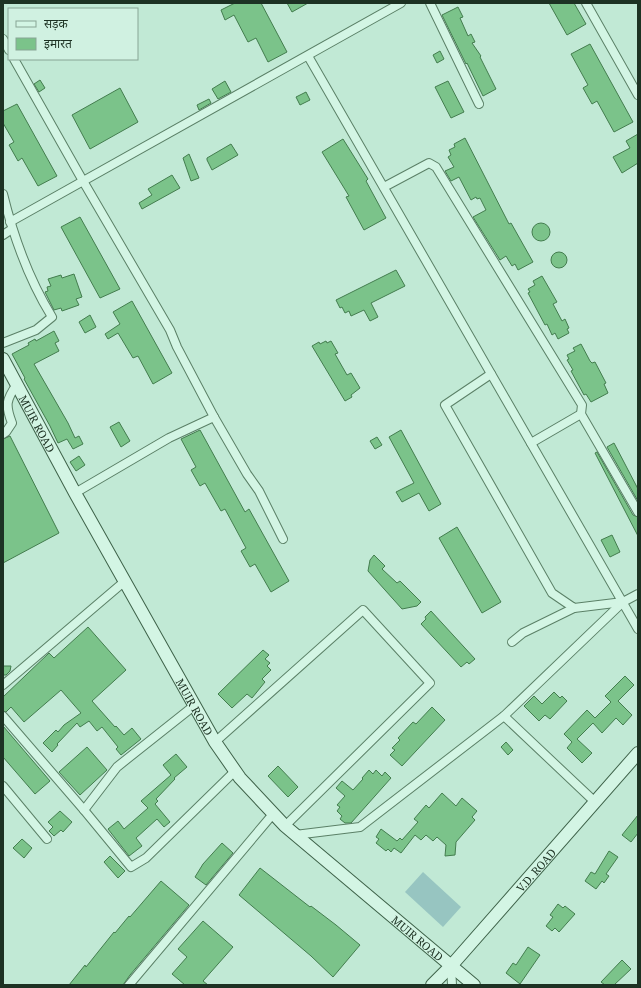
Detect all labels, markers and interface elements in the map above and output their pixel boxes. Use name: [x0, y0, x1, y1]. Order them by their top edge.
legend: [8, 8, 138, 60]
text: सड़क: [44, 15, 69, 32]
text: इमारत: [44, 35, 73, 52]
street label: MUIR ROAD: [16, 392, 59, 455]
street label: MUIR ROAD: [173, 675, 217, 738]
street label: V.D. ROAD: [512, 845, 559, 895]
street label: MUIR ROAD: [389, 912, 447, 964]

